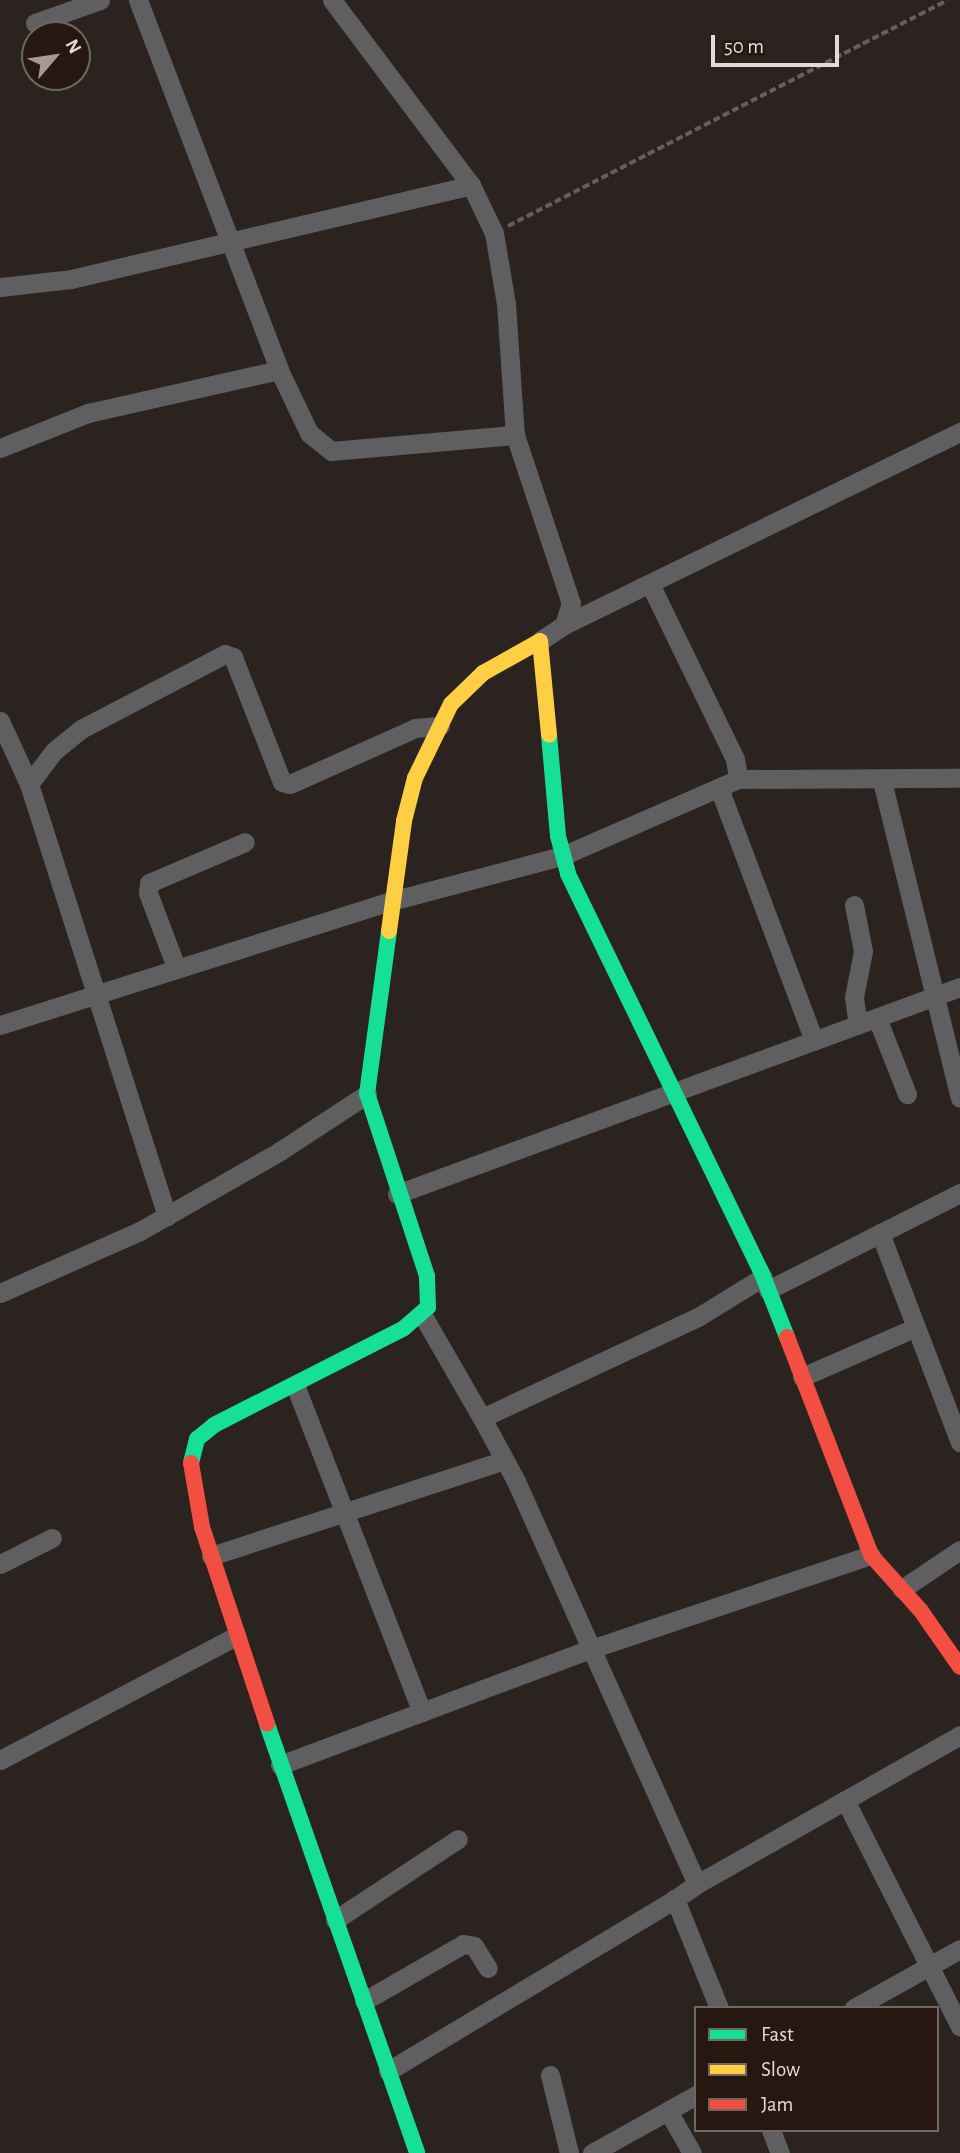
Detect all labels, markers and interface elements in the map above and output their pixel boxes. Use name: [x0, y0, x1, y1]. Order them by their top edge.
north arrow: [21, 21, 91, 91]
scale bar: [715, 21, 843, 65]
text: N: [62, 36, 85, 57]
text: 50 m: [724, 36, 764, 57]
legend: [694, 2006, 939, 2132]
text: Fast: [761, 2024, 794, 2045]
text: Slow: [761, 2059, 800, 2080]
text: Jam: [761, 2094, 793, 2115]

